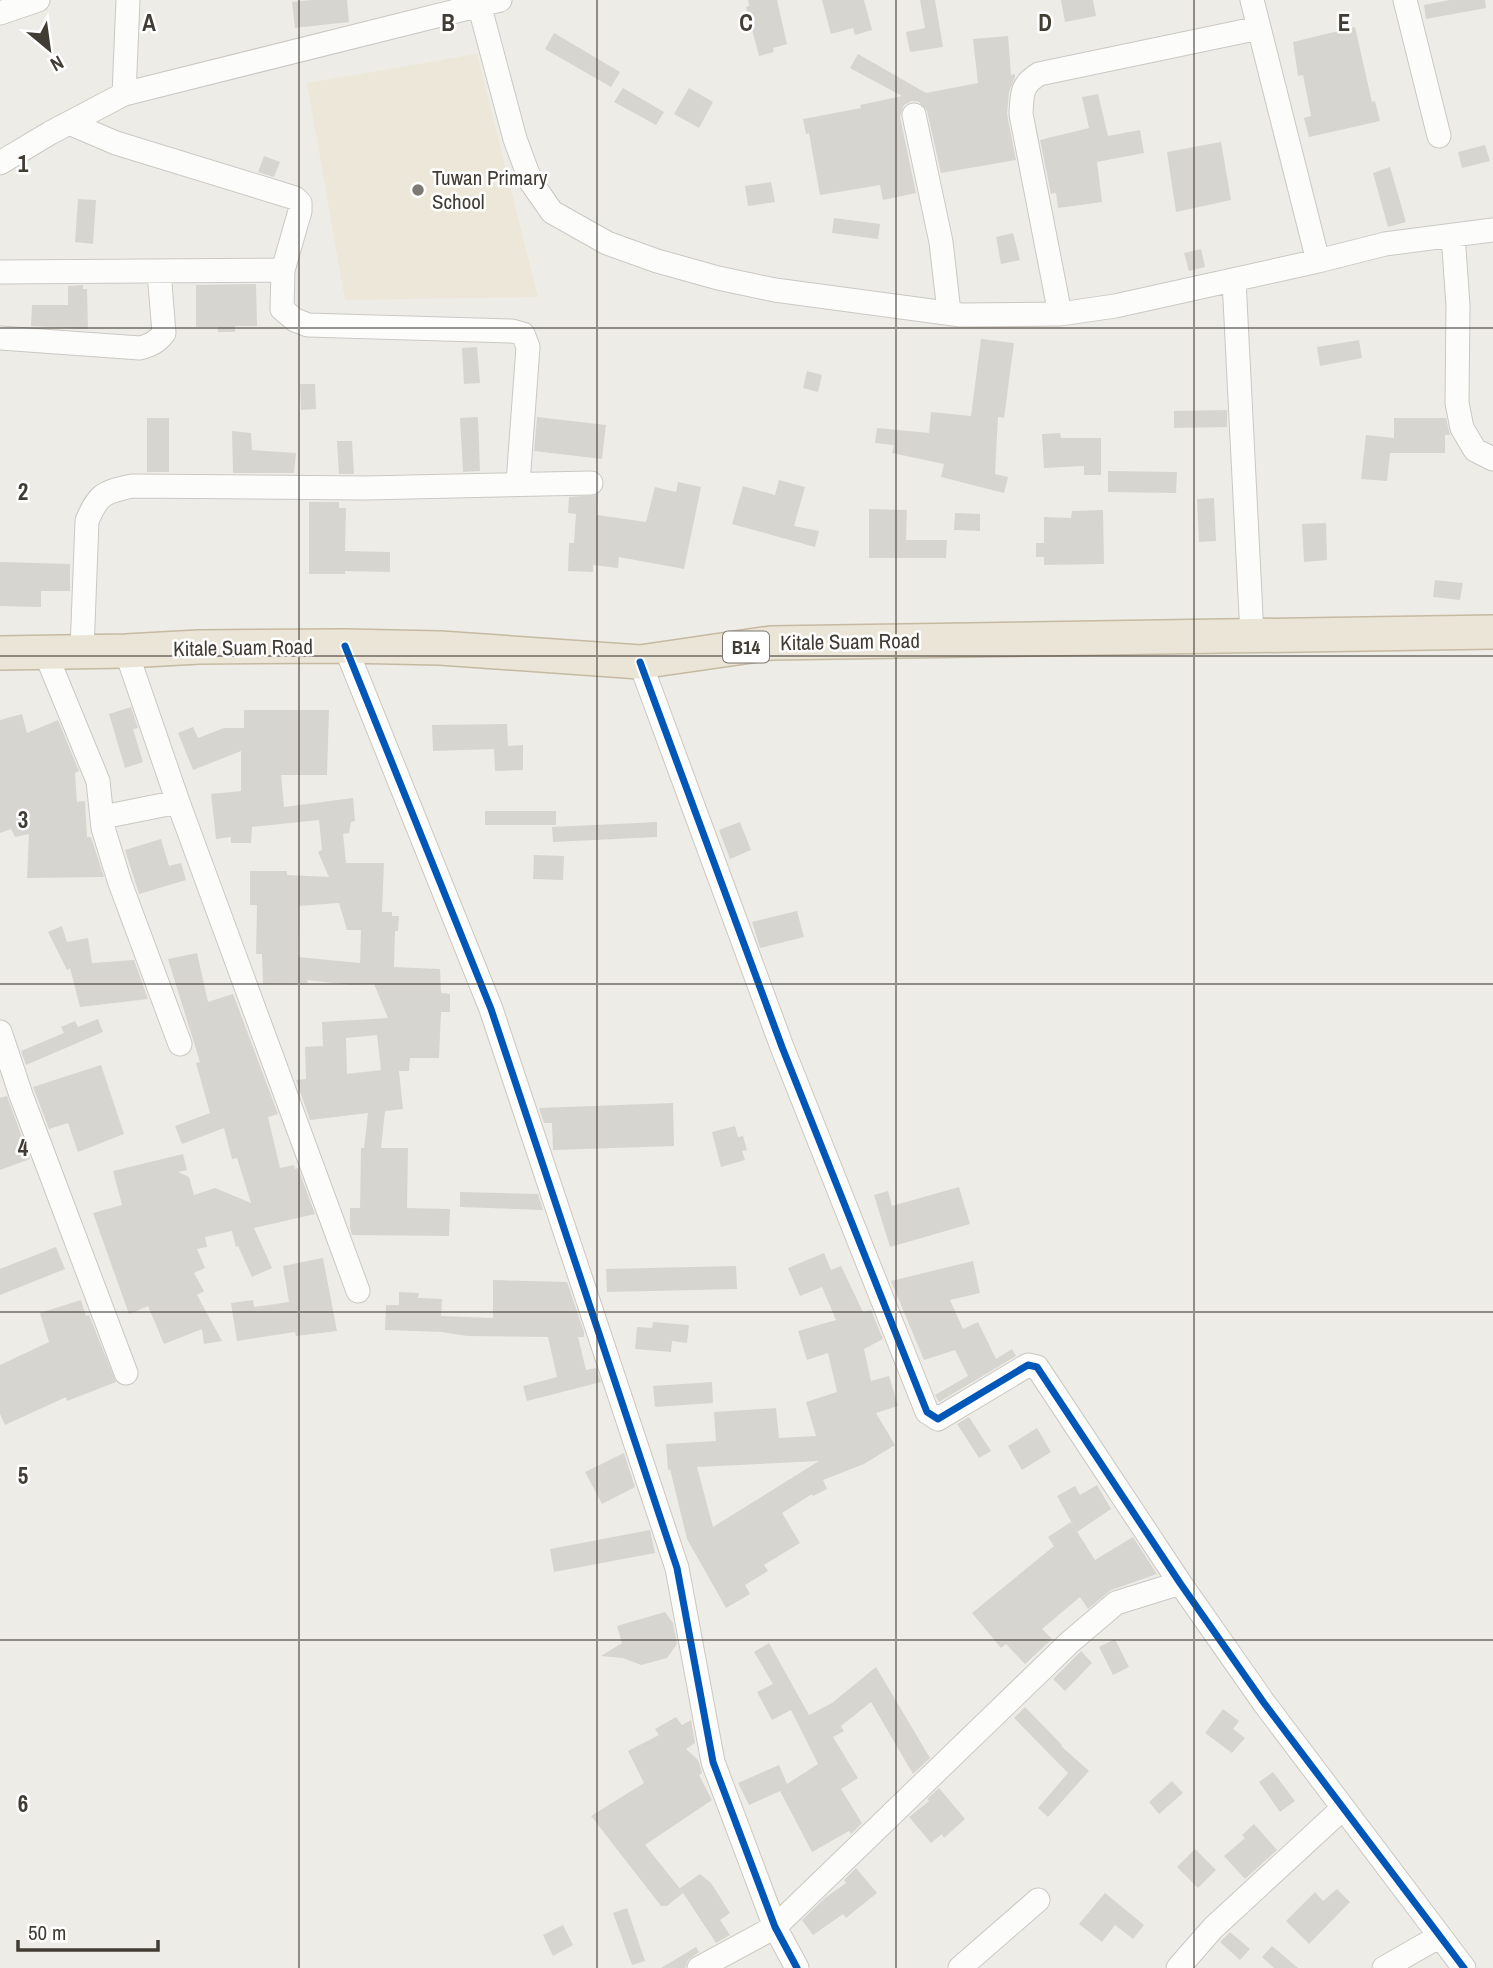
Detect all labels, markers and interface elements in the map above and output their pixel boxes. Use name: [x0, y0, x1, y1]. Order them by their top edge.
text: A: [142, 7, 156, 38]
text: B: [441, 7, 455, 38]
text: C: [739, 7, 753, 38]
text: D: [1038, 7, 1052, 38]
text: E: [1338, 7, 1350, 38]
north arrow: [14, 14, 84, 84]
text: N: [46, 50, 68, 78]
text: 1: [18, 148, 29, 179]
place label: Tuwan Primary School: [432, 163, 548, 216]
marker: Tuwan Primary School: [410, 182, 426, 198]
text: 2: [18, 476, 28, 507]
street label: Kitale Suam Road: [780, 626, 920, 657]
street label: Kitale Suam Road: [173, 632, 313, 663]
road number: B14: [723, 632, 769, 662]
text: 3: [18, 804, 28, 835]
text: 4: [18, 1132, 29, 1163]
text: 5: [18, 1460, 28, 1491]
text: 6: [18, 1788, 28, 1819]
scale bar: [18, 1909, 158, 1953]
text: 50 m: [28, 1918, 66, 1947]

